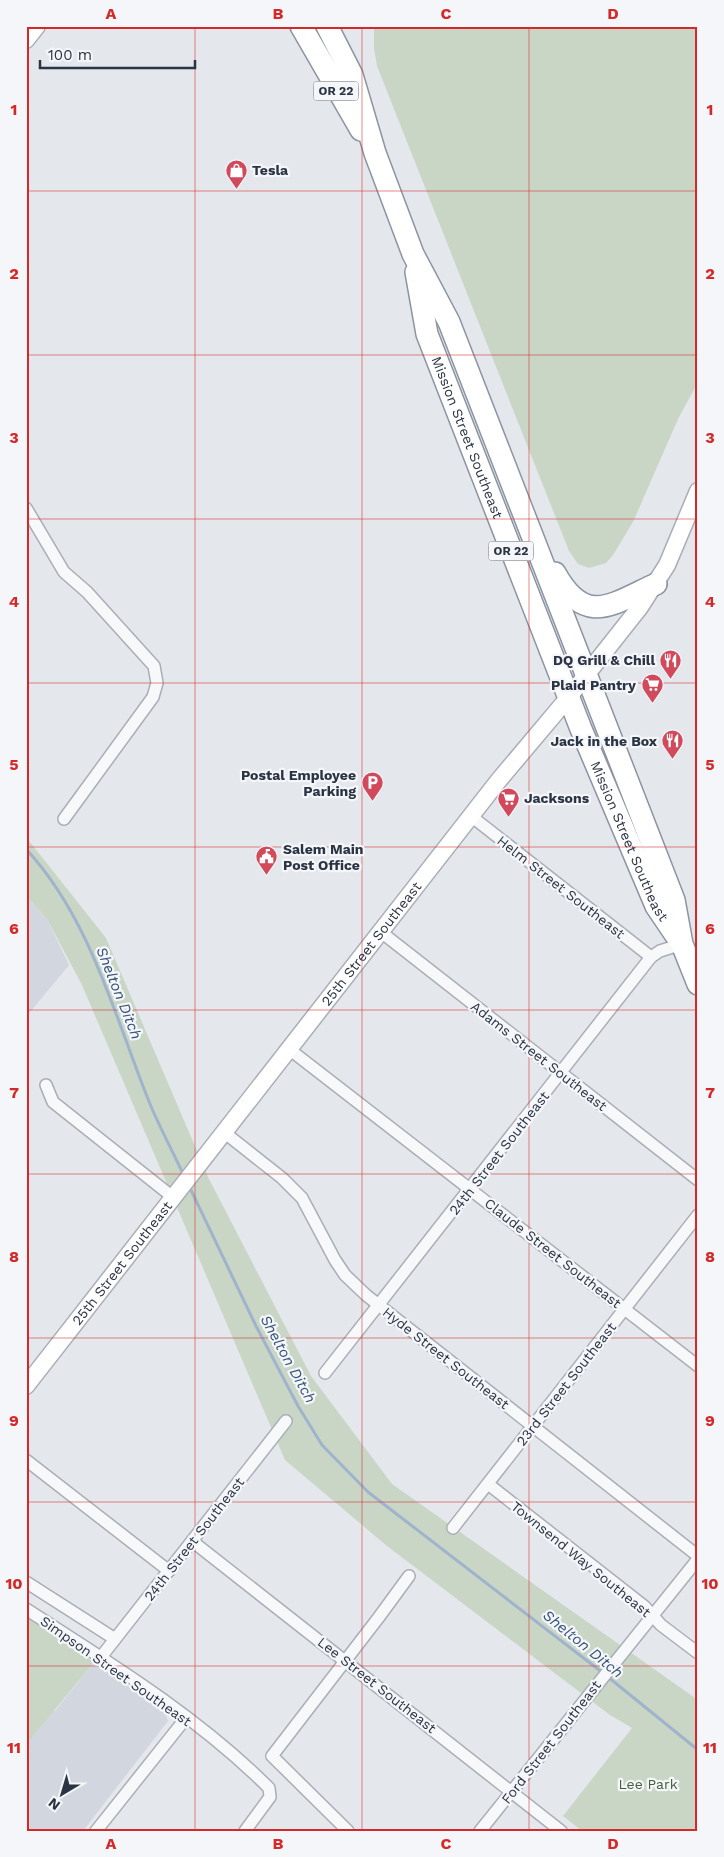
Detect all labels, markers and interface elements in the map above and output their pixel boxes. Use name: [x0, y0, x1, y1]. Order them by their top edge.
text: A: [106, 4, 117, 23]
text: B: [273, 4, 284, 23]
text: C: [441, 4, 452, 23]
text: D: [607, 4, 619, 23]
scale bar: [40, 38, 195, 70]
text: 100 m: [48, 46, 92, 64]
road number: OR 22: [314, 82, 358, 100]
text: 1: [11, 100, 17, 119]
text: 1: [707, 100, 713, 119]
shop icon: Tesla: [224, 158, 248, 189]
place label: Tesla: [252, 162, 289, 178]
text: 2: [9, 264, 19, 283]
text: 2: [705, 264, 715, 283]
street label: Mission Street Southeast: [428, 354, 506, 521]
text: 3: [9, 428, 19, 447]
text: 3: [705, 428, 715, 447]
road number: OR 22: [488, 542, 534, 560]
text: 4: [9, 592, 19, 611]
text: 4: [705, 592, 715, 611]
restaurant icon: DQ Grill & Chill: [659, 648, 683, 679]
place label: DQ Grill & Chill: [553, 652, 655, 668]
supermarket icon: Plaid Pantry: [640, 673, 664, 704]
place label: Plaid Pantry: [551, 677, 636, 693]
restaurant icon: Jack in the Box: [661, 729, 685, 760]
place label: Jack in the Box: [550, 733, 658, 749]
text: 5: [9, 755, 19, 774]
text: 5: [705, 755, 715, 774]
street label: Mission Street Southeast: [588, 759, 672, 924]
place label: Postal Employee Parking: [241, 767, 356, 799]
parking icon: Postal Employee Parking: [360, 771, 384, 802]
supermarket icon: Jacksons: [496, 786, 520, 817]
place label: Jacksons: [524, 790, 590, 806]
street label: Helm Street Southeast: [494, 832, 628, 942]
place label: Salem Main Post Office: [283, 841, 364, 873]
public building icon: Salem Main Post Office: [255, 845, 279, 876]
street label: 25th Street Southeast: [318, 879, 424, 1009]
text: 6: [9, 919, 19, 938]
text: 6: [705, 919, 715, 938]
water label: Shelton Ditch: [92, 944, 146, 1042]
street label: Adams Street Southeast: [468, 998, 610, 1114]
text: 7: [9, 1083, 19, 1102]
text: 7: [705, 1083, 715, 1102]
street label: 24th Street Southeast: [446, 1088, 552, 1218]
street label: Claude Street Southeast: [482, 1195, 625, 1311]
street label: 25th Street Southeast: [69, 1198, 175, 1328]
text: 8: [9, 1247, 19, 1266]
text: 8: [705, 1247, 715, 1266]
street label: Hyde Street Southeast: [380, 1304, 512, 1412]
water label: Shelton Ditch: [256, 1312, 320, 1406]
street label: 23rd Street Southeast: [513, 1319, 619, 1449]
text: 9: [9, 1411, 19, 1430]
text: 9: [705, 1411, 715, 1430]
street label: 24th Street Southeast: [141, 1474, 247, 1604]
street label: Townsend Way Southeast: [508, 1498, 654, 1620]
text: 10: [5, 1574, 23, 1593]
text: 10: [701, 1574, 719, 1593]
water label: Shelton Ditch: [539, 1606, 627, 1682]
street label: Simpson Street Southeast: [37, 1613, 195, 1729]
street label: Lee Street Southeast: [315, 1634, 439, 1736]
street label: Ford Street Southeast: [498, 1677, 604, 1807]
text: 11: [7, 1738, 21, 1757]
text: 11: [703, 1738, 717, 1757]
north arrow: [38, 1770, 88, 1820]
park label: Lee Park: [618, 1776, 678, 1792]
text: N: [45, 1795, 63, 1814]
text: A: [106, 1834, 117, 1853]
text: B: [273, 1834, 284, 1853]
text: C: [441, 1834, 452, 1853]
text: D: [607, 1834, 619, 1853]

